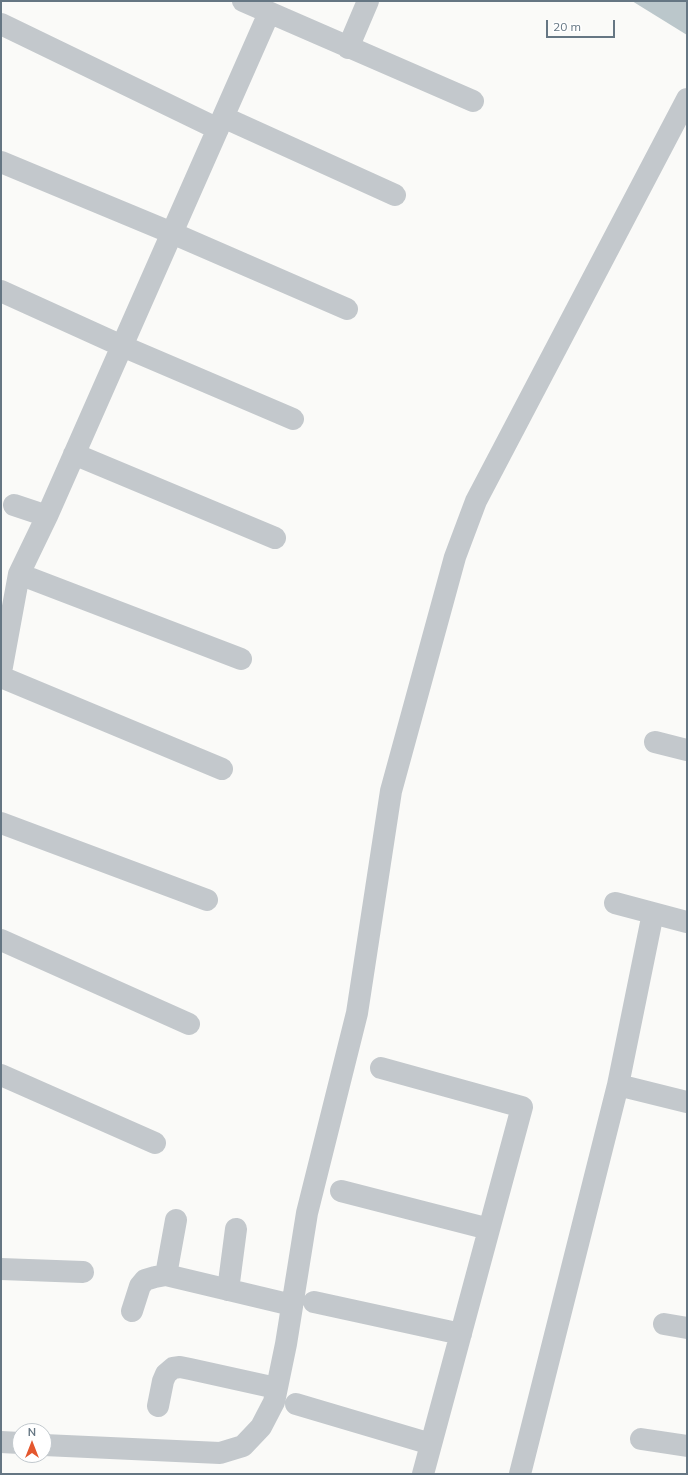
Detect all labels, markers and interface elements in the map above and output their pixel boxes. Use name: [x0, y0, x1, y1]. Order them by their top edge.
scale bar: [548, 12, 617, 38]
text: 20 m: [553, 19, 581, 34]
north arrow: [12, 1423, 52, 1463]
text: N: [28, 1425, 36, 1439]

